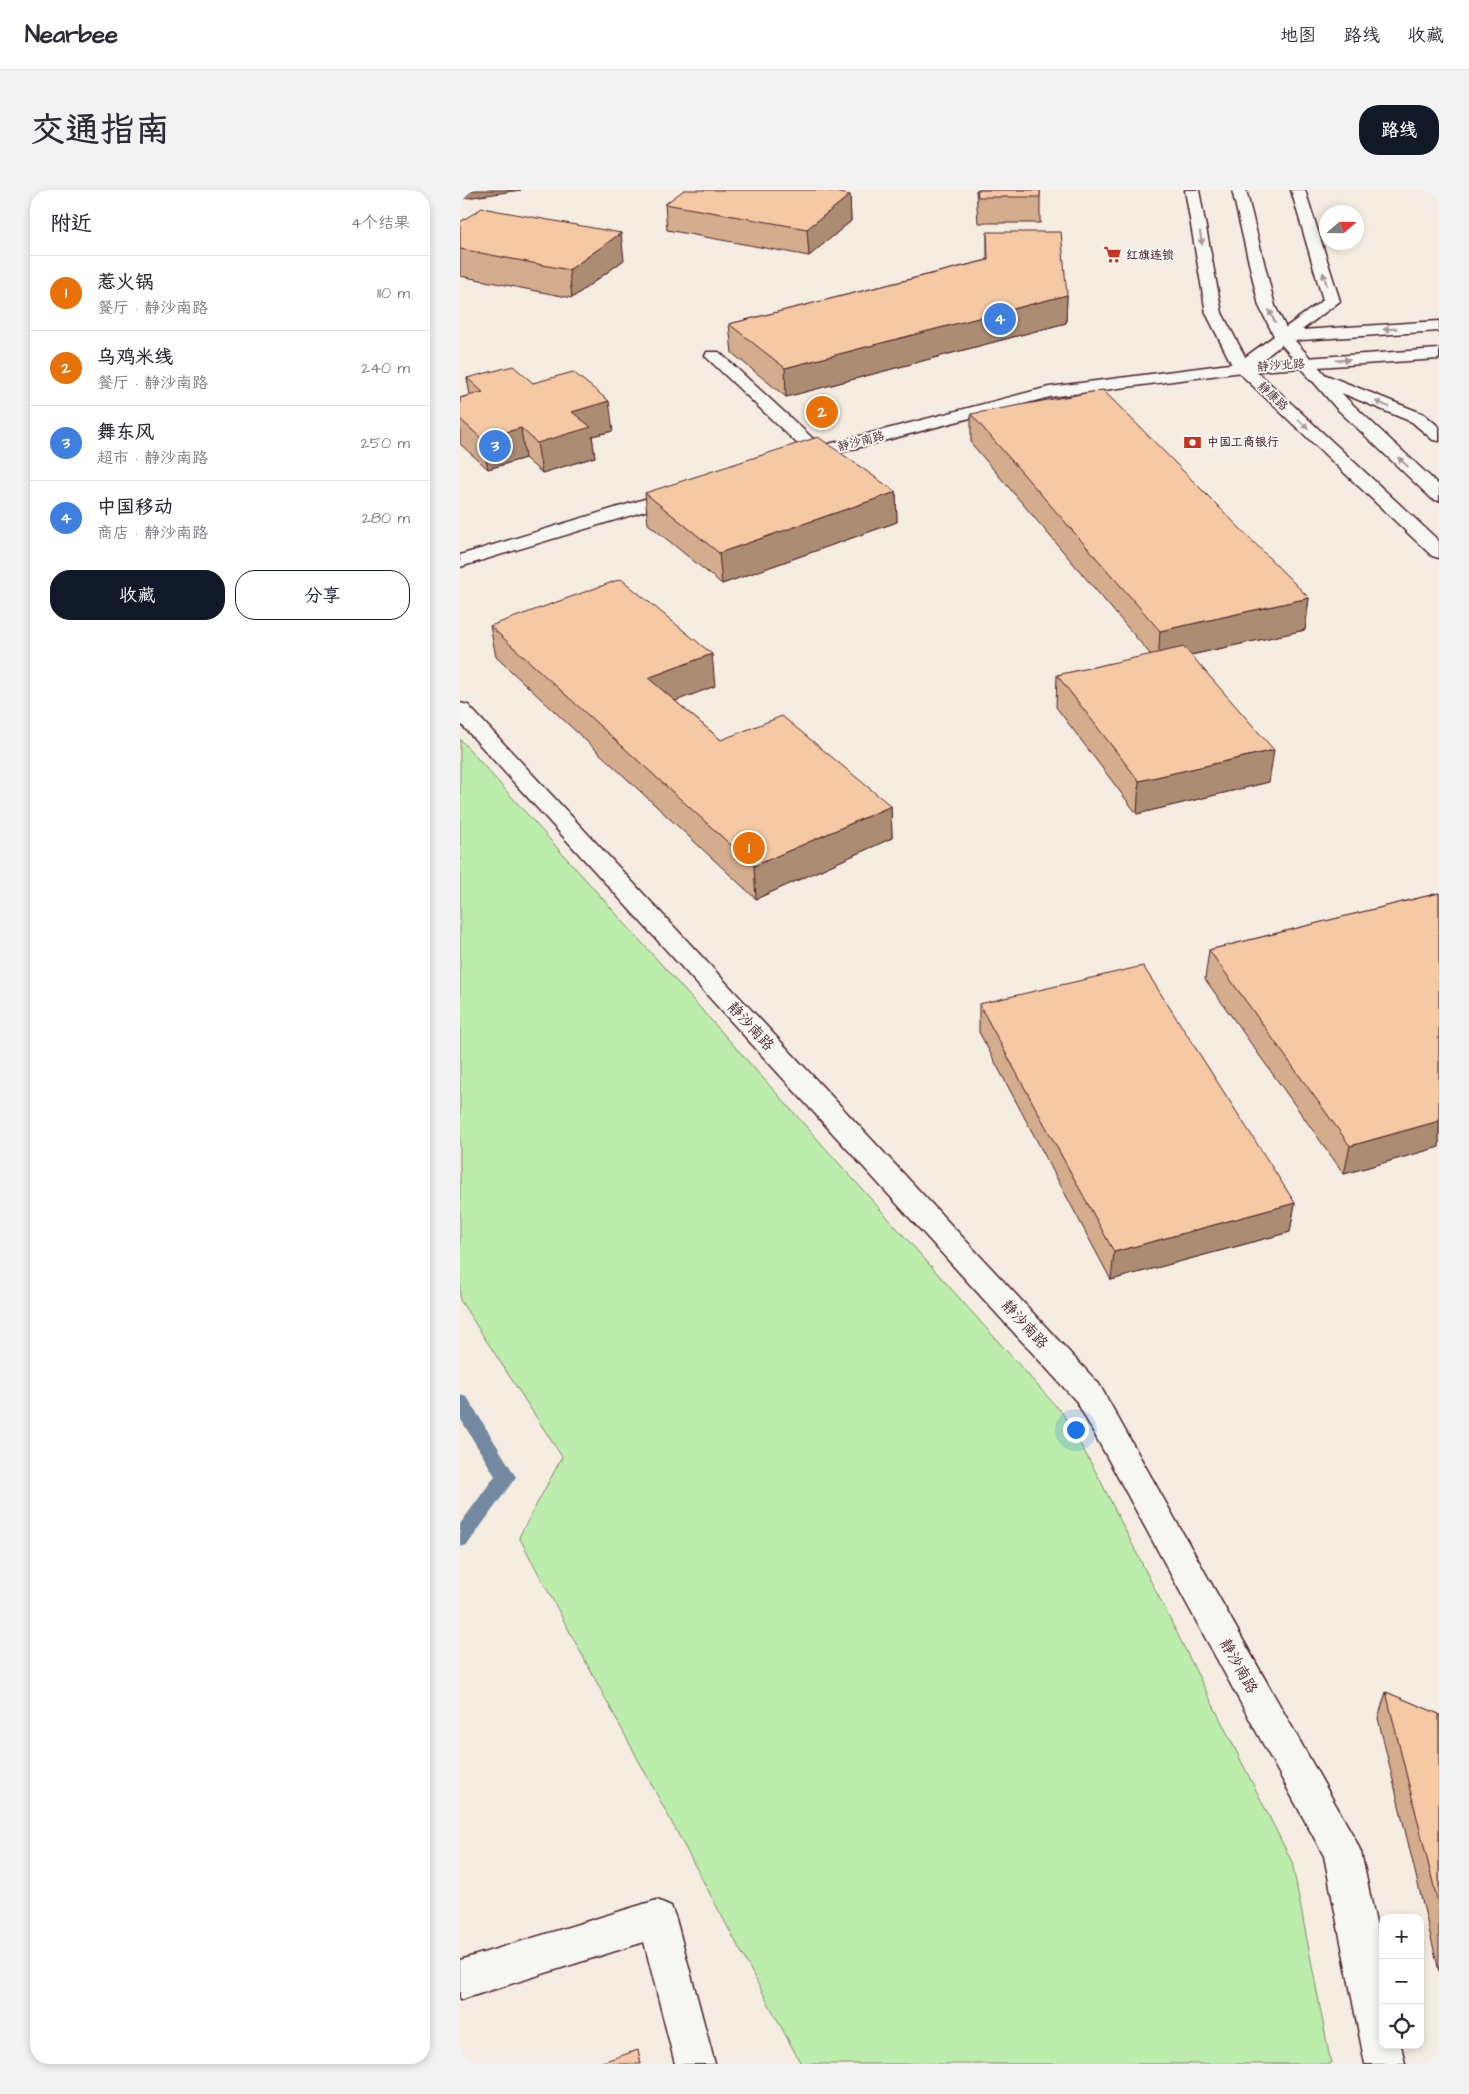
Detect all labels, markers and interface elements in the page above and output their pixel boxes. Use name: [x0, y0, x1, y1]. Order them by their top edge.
text: Nearbee: [25, 18, 118, 52]
text: 地图: [1280, 23, 1316, 48]
text: 路线: [1344, 23, 1380, 48]
text: 收藏: [1408, 23, 1444, 48]
button: 路线: [1359, 105, 1439, 155]
text: 交通指南: [30, 106, 170, 155]
north arrow: [1319, 205, 1364, 250]
text: 附近: [50, 209, 92, 238]
text: 4个结果: [351, 212, 410, 234]
one-way arrow: [1197, 230, 1205, 246]
supermarket icon: 红旗连锁: [1102, 245, 1122, 265]
place label: 红旗连锁: [1126, 247, 1174, 264]
text: 惹火锅: [97, 269, 154, 296]
one-way arrow: [1321, 272, 1328, 287]
text: 1: [65, 282, 67, 304]
text: 110 m: [377, 282, 410, 304]
text: 餐厅 · 静沙南路: [97, 297, 208, 319]
pin: 4: [984, 300, 1016, 338]
one-way arrow: [1268, 309, 1276, 323]
one-way arrow: [1382, 326, 1398, 334]
text: 乌鸡米线: [97, 344, 173, 371]
street label: 静沙北路: [1256, 355, 1306, 376]
one-way arrow: [1335, 356, 1351, 364]
text: 2: [61, 357, 71, 379]
text: 240 m: [361, 357, 410, 379]
text: 餐厅 · 静沙南路: [97, 372, 208, 394]
street label: 静康路: [1254, 378, 1292, 415]
pin: 2: [806, 393, 838, 431]
one-way arrow: [1375, 399, 1389, 407]
one-way arrow: [1297, 418, 1309, 430]
text: 舞东风: [97, 419, 154, 446]
pin: 3: [479, 427, 511, 465]
street label: 静沙南路: [836, 427, 886, 456]
text: 3: [62, 432, 70, 454]
text: 250 m: [361, 432, 410, 454]
bank icon: 中国工商银行: [1183, 432, 1203, 452]
place label: 中国工商银行: [1207, 434, 1279, 451]
text: 超市 · 静沙南路: [97, 447, 208, 469]
one-way arrow: [1397, 456, 1410, 467]
text: 中国移动: [97, 494, 173, 521]
text: 4: [61, 507, 71, 529]
text: 280 m: [362, 507, 410, 529]
text: 商店 · 静沙南路: [97, 522, 208, 544]
button: 收藏: [50, 570, 225, 620]
button: 分享: [235, 570, 410, 620]
pin: 1: [733, 829, 765, 867]
street label: 静沙南路: [722, 997, 779, 1055]
street label: 静沙南路: [996, 1295, 1053, 1353]
your location: [1063, 1417, 1089, 1443]
street label: 静沙南路: [1215, 1635, 1262, 1698]
map controls: [1379, 1914, 1424, 2049]
button: +: [1379, 1914, 1424, 1959]
button: −: [1379, 1959, 1424, 2004]
button: locate: [1379, 2004, 1424, 2049]

